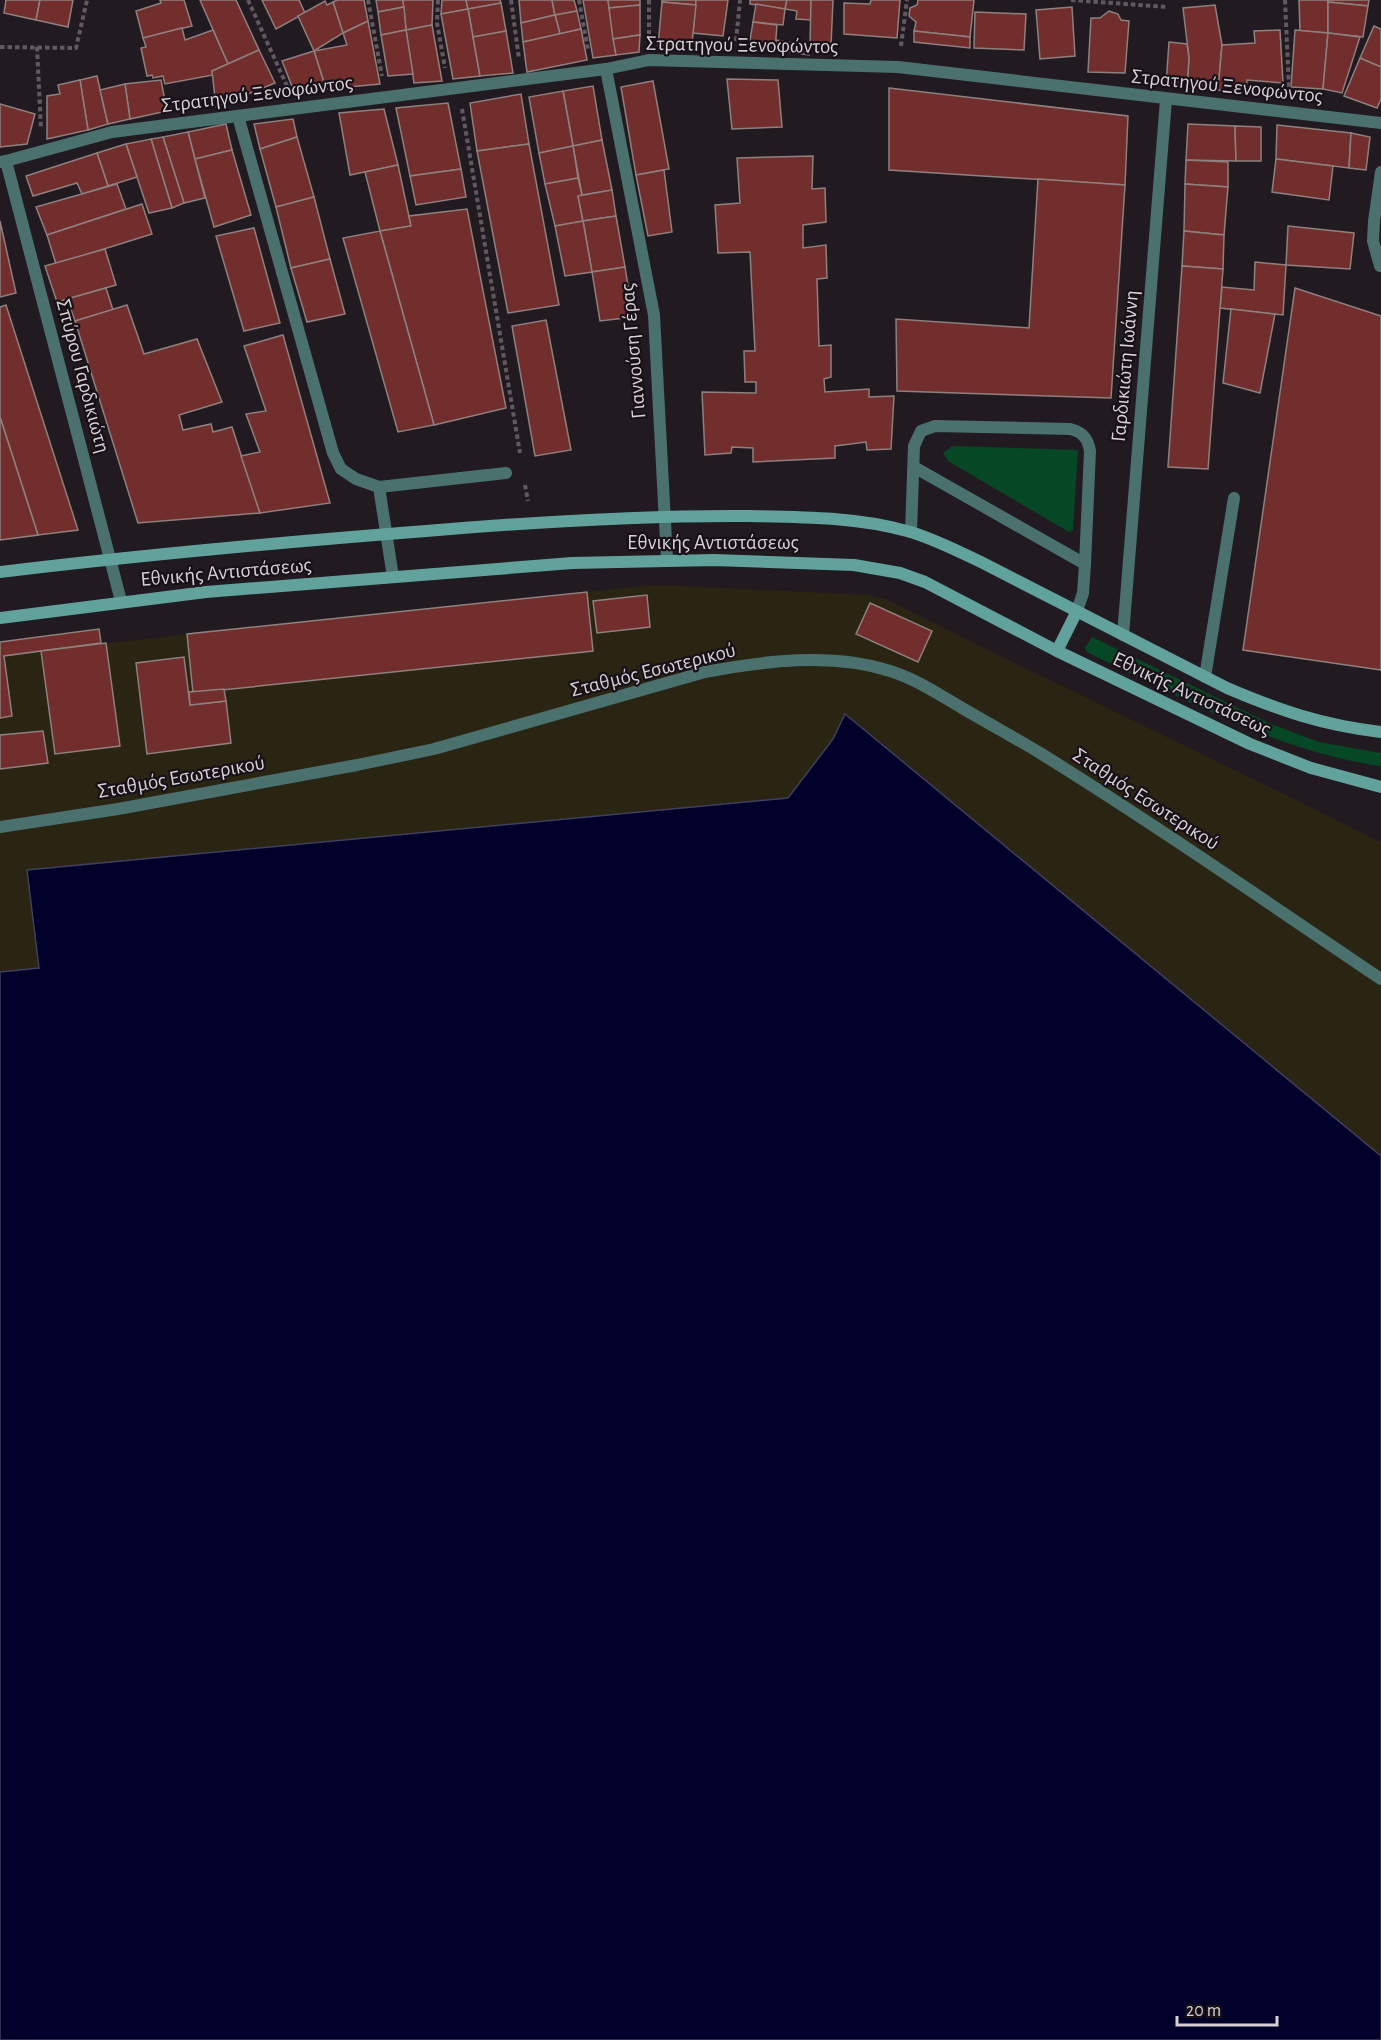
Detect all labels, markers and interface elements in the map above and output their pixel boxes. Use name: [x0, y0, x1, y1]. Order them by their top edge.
street label: Στρατηγού Ξενοφώντος: [645, 33, 839, 57]
street label: Στρατηγού Ξενοφώντος: [1130, 65, 1324, 107]
street label: Στρατηγού Ξενοφώντος: [160, 72, 354, 116]
street label: Γιαννούση Γέρας: [617, 282, 649, 420]
street label: Γαρδικιώτη Ιωάννη: [1108, 289, 1142, 443]
street label: Σπύρου Γαρδικιώτη: [52, 297, 114, 455]
street label: Εθνικής Αντιστάσεως: [627, 532, 799, 553]
street label: Εθνικής Αντιστάσεως: [139, 554, 313, 590]
street label: Σταθμός Εσωτερικού: [568, 639, 738, 701]
street label: Εθνικής Αντιστάσεως: [1110, 648, 1274, 740]
street label: Σταθμός Εσωτερικού: [1069, 744, 1223, 854]
street label: Σταθμός Εσωτερικού: [96, 752, 266, 802]
scale bar: [1177, 1989, 1278, 2027]
text: 20 m: [1186, 2002, 1221, 2020]

